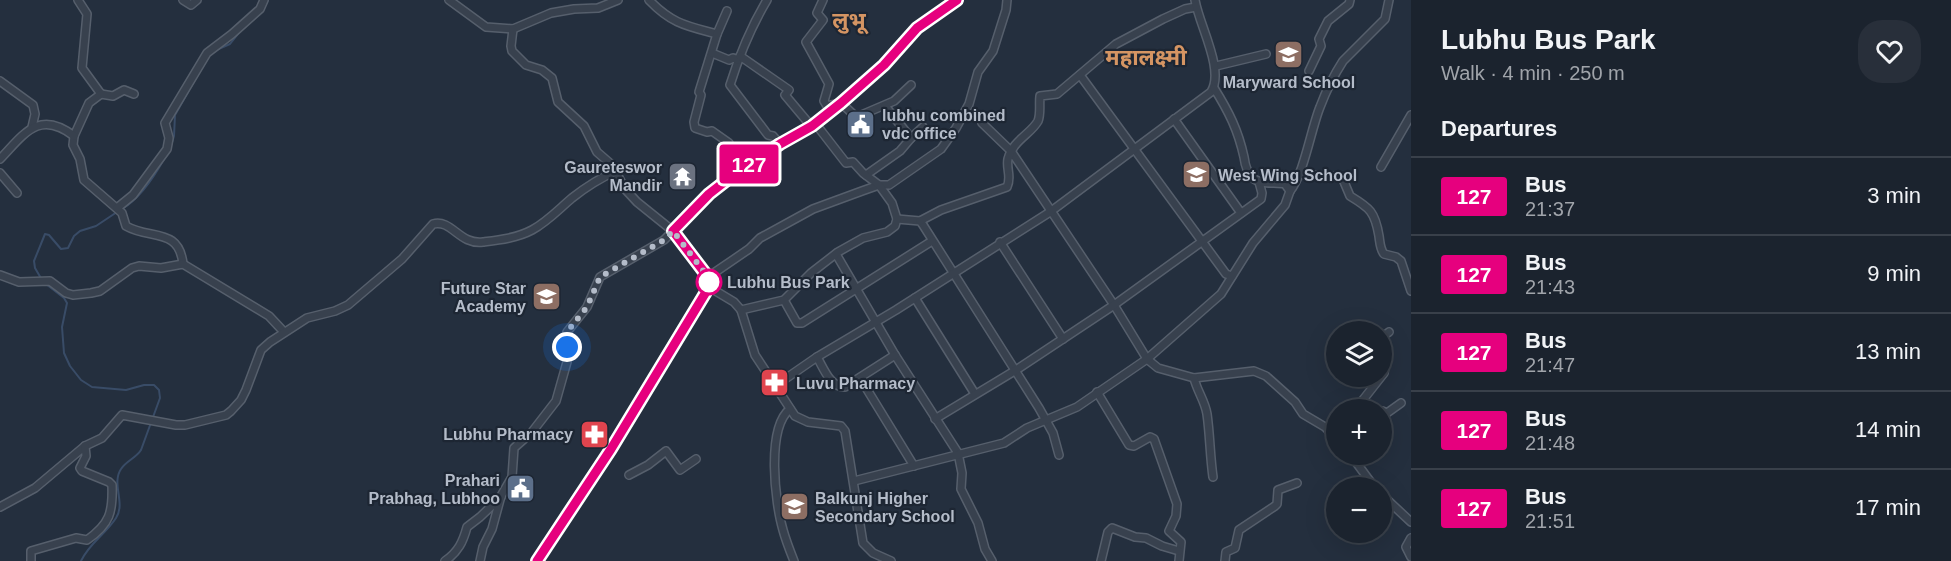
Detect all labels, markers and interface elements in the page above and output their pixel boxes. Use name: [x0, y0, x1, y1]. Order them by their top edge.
district label: लुभू: [832, 8, 869, 35]
button: heart: [1858, 20, 1921, 83]
text: Lubhu Bus Park: [1441, 24, 1656, 55]
school or university icon: Maryward School: [1273, 38, 1305, 70]
district label: महालक्ष्मी: [1105, 45, 1187, 70]
text: Walk · 4 min · 250 m: [1441, 62, 1625, 84]
place label: Maryward School: [1223, 74, 1355, 91]
place label: lubhu combined vdc office: [882, 107, 1006, 142]
public building icon: lubhu combined vdc office: [845, 108, 877, 140]
text: Departures: [1441, 116, 1557, 141]
line badge: 127: [714, 144, 783, 184]
text: 127: [731, 153, 767, 176]
place label: Gaureteswor Mandir: [564, 159, 662, 194]
school or university icon: West Wing School: [1181, 159, 1213, 191]
temple icon: Gaureteswor Mandir: [667, 160, 699, 192]
place label: West Wing School: [1218, 167, 1357, 184]
text: Bus: [1525, 172, 1567, 197]
text: 3 min: [1867, 183, 1921, 208]
text: 127: [1456, 185, 1492, 208]
text: 21:37: [1525, 198, 1575, 220]
text: Bus: [1525, 250, 1567, 275]
text: 9 min: [1867, 261, 1921, 286]
text: 127: [1456, 263, 1492, 286]
marker: Lubhu Bus Park: [696, 269, 722, 295]
place label: Lubhu Bus Park: [727, 274, 850, 291]
text: 21:43: [1525, 276, 1575, 298]
place label: Future Star Academy: [441, 280, 526, 315]
school or university icon: Future Star Academy: [531, 281, 563, 313]
map controls: [1326, 321, 1392, 543]
button: layers: [1326, 321, 1392, 387]
text: Bus: [1525, 328, 1567, 353]
your location: [552, 332, 582, 362]
text: 13 min: [1855, 339, 1921, 364]
text: 127: [1456, 341, 1492, 364]
text: 21:47: [1525, 354, 1575, 376]
pharmacy icon: Luvu Pharmacy: [759, 367, 791, 399]
place label: Luvu Pharmacy: [796, 375, 915, 392]
button: +: [1326, 399, 1392, 465]
text: Bus: [1525, 406, 1567, 431]
text: 14 min: [1855, 417, 1921, 442]
pharmacy icon: Lubhu Pharmacy: [578, 418, 610, 450]
text: 127: [1456, 419, 1492, 442]
place label: Lubhu Pharmacy: [443, 426, 573, 443]
text: 21:48: [1525, 432, 1575, 454]
place label: Prahari Prabhag, Lubhoo: [368, 472, 500, 507]
public building icon: Prahari Prabhag, Lubhoo: [505, 473, 537, 505]
button: −: [1326, 477, 1392, 543]
text: Bus: [1525, 484, 1567, 509]
place label: Balkunj Higher Secondary School: [815, 490, 955, 525]
school or university icon: Balkunj Higher Secondary School: [778, 491, 810, 523]
text: 17 min: [1855, 495, 1921, 520]
text: 127: [1456, 497, 1492, 520]
text: 21:51: [1525, 510, 1575, 532]

